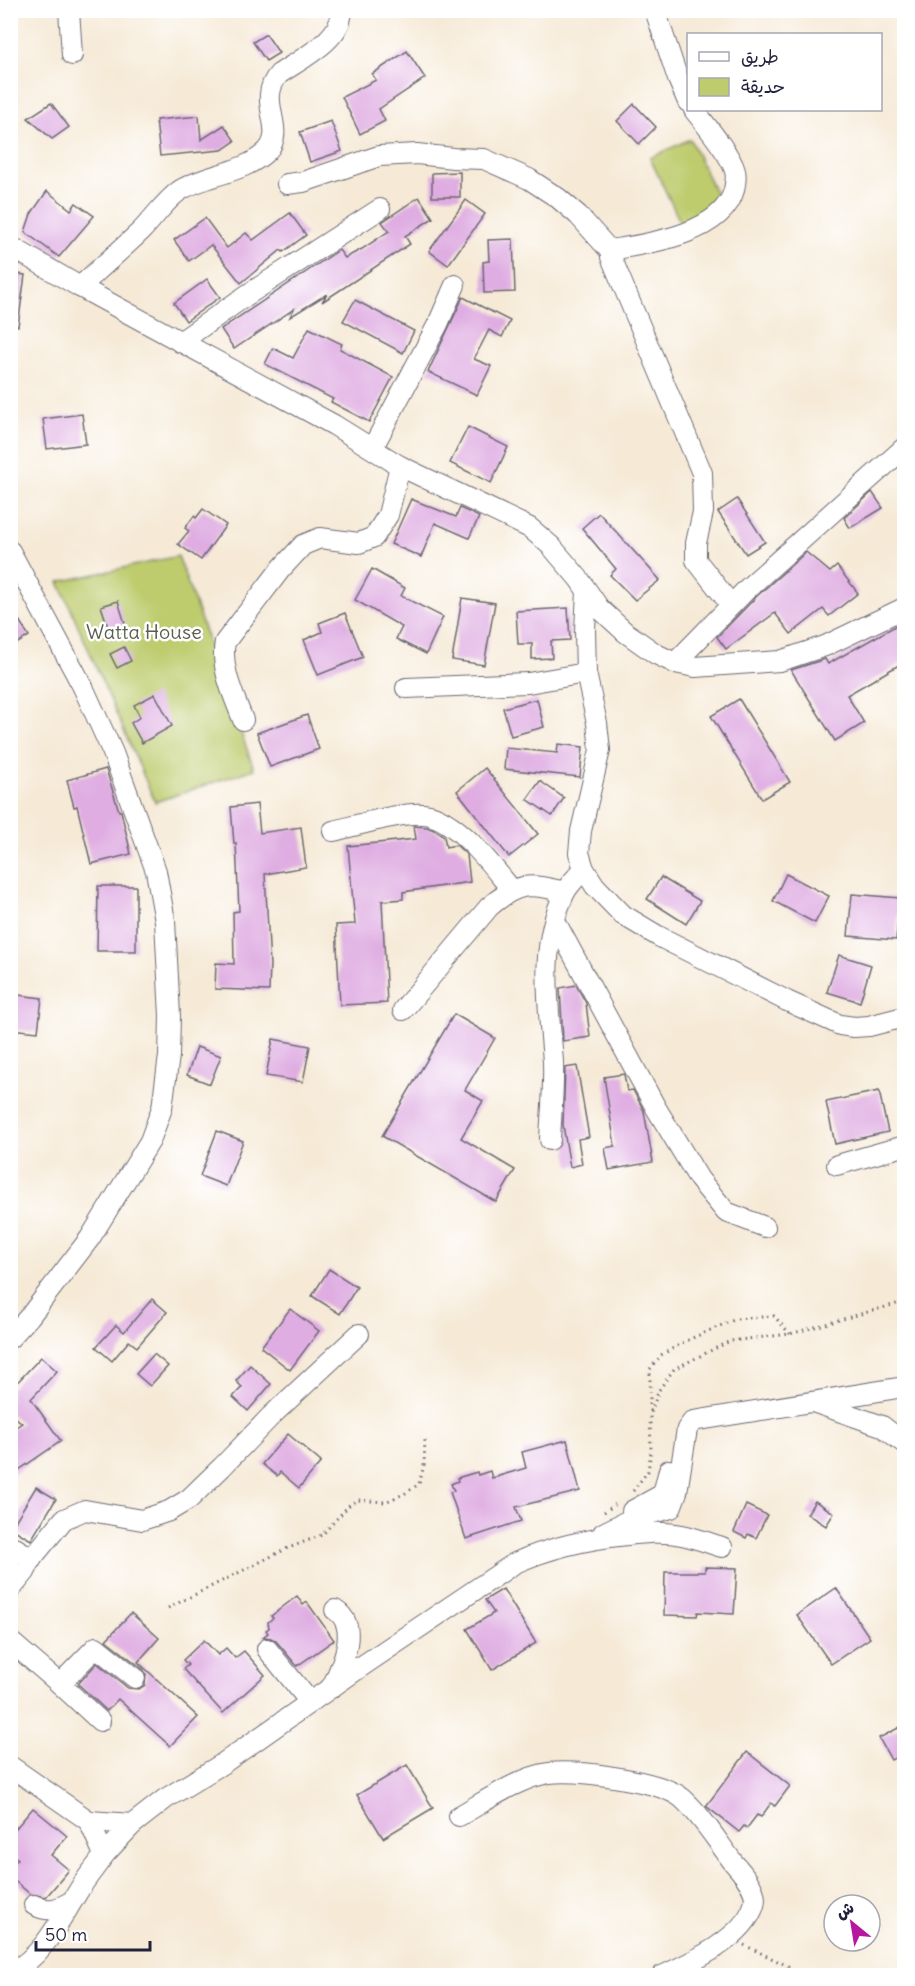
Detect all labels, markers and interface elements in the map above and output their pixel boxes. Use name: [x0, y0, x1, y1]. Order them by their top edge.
legend: [687, 33, 882, 111]
text: طريق: [741, 45, 779, 68]
text: حديقة: [741, 75, 785, 98]
park label: Watta House: [86, 619, 202, 644]
north arrow: [822, 1893, 882, 1953]
text: ش: [832, 1897, 857, 1923]
scale bar: [36, 1914, 150, 1952]
text: 50 m: [45, 1923, 87, 1946]

